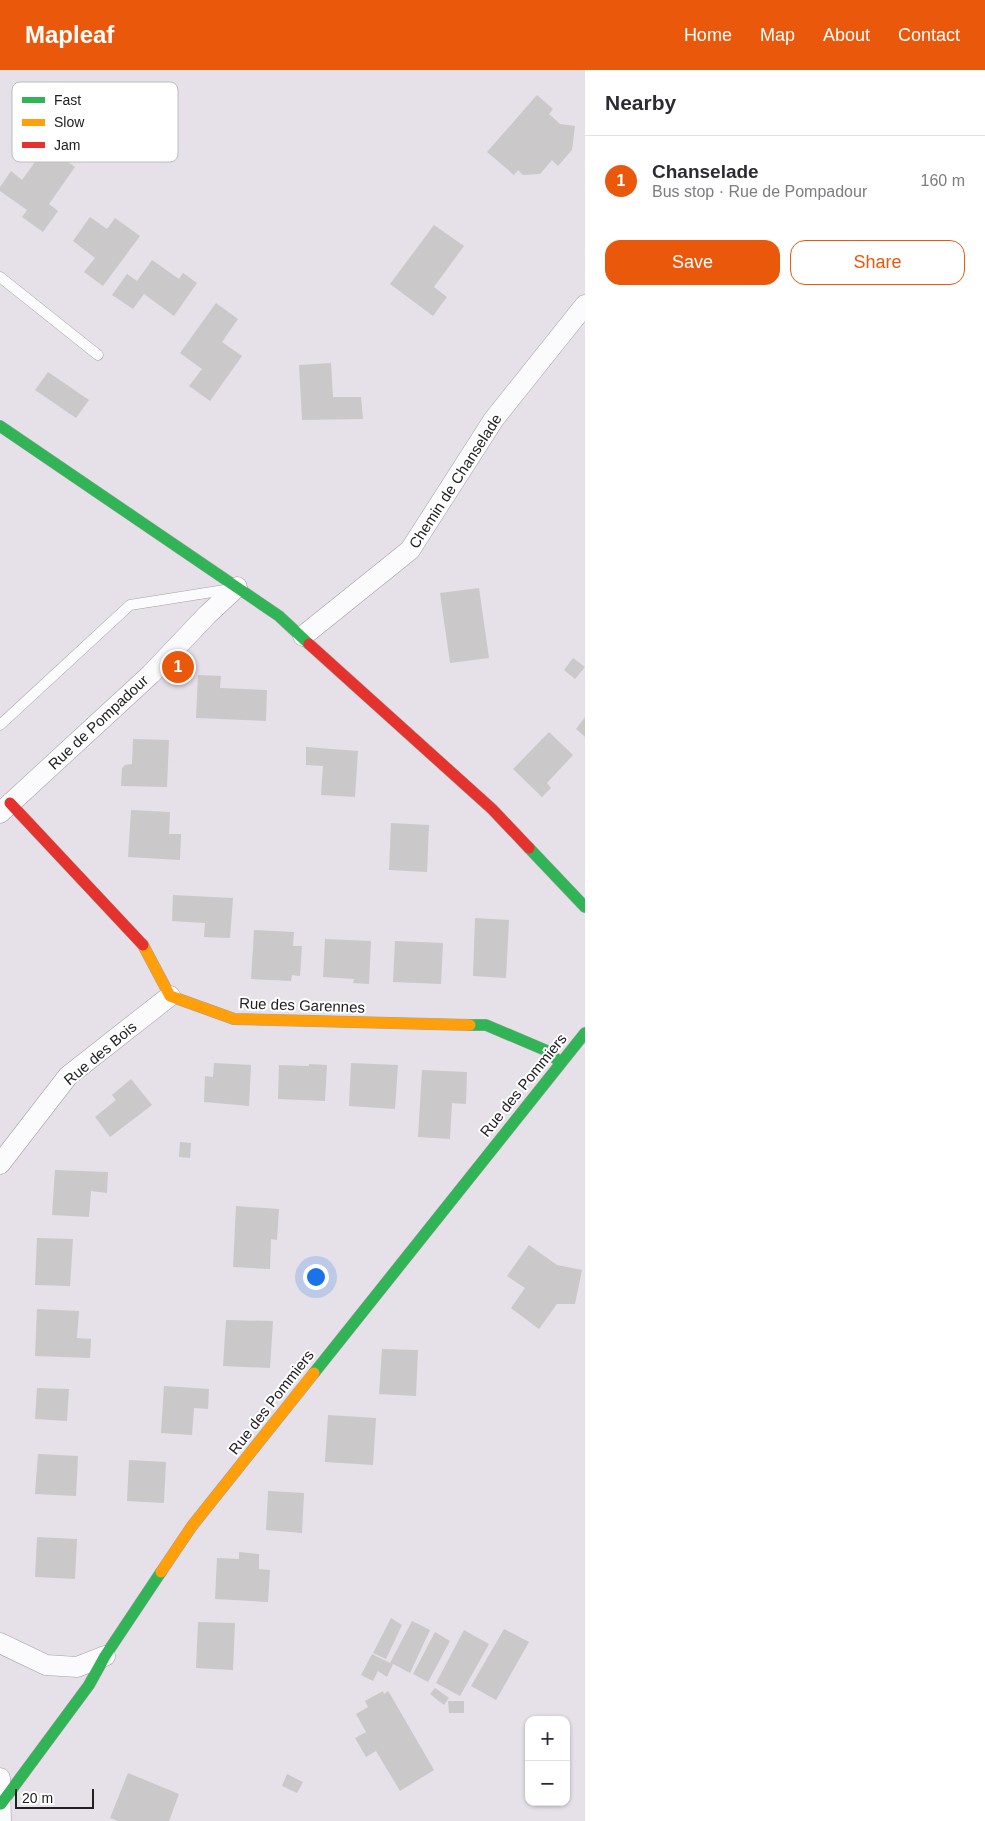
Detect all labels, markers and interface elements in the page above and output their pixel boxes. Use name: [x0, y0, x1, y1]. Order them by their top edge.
text: Mapleaf: [25, 21, 114, 48]
text: Home: [684, 25, 732, 45]
text: Map: [760, 25, 795, 45]
text: About: [823, 25, 870, 45]
text: Contact: [898, 25, 960, 45]
legend: [12, 82, 178, 162]
text: Nearby: [605, 91, 676, 114]
text: Fast: [54, 92, 81, 108]
text: Slow: [54, 114, 85, 130]
text: Jam: [54, 137, 80, 153]
text: Chanselade: [652, 161, 759, 182]
text: 1: [617, 172, 625, 189]
text: 160 m: [921, 172, 965, 189]
text: Bus stop · Rue de Pompadour: [652, 183, 867, 200]
button: Save: [605, 240, 780, 285]
button: Share: [790, 240, 965, 285]
street label: Chemin de Chanselade: [405, 411, 505, 551]
pin: 1: [162, 648, 194, 686]
street label: Rue de Pompadour: [45, 671, 151, 773]
street label: Rue des Garennes: [239, 994, 365, 1016]
street label: Rue des Bois: [60, 1018, 140, 1088]
street label: Rue des Pommiers: [476, 1030, 570, 1140]
your location: [303, 1264, 329, 1290]
street label: Rue des Pommiers: [225, 1347, 317, 1457]
map controls: [525, 1716, 570, 1806]
button: +: [525, 1716, 570, 1761]
button: −: [525, 1761, 570, 1806]
scale bar: [15, 1786, 94, 1809]
text: 20 m: [22, 1790, 53, 1806]

